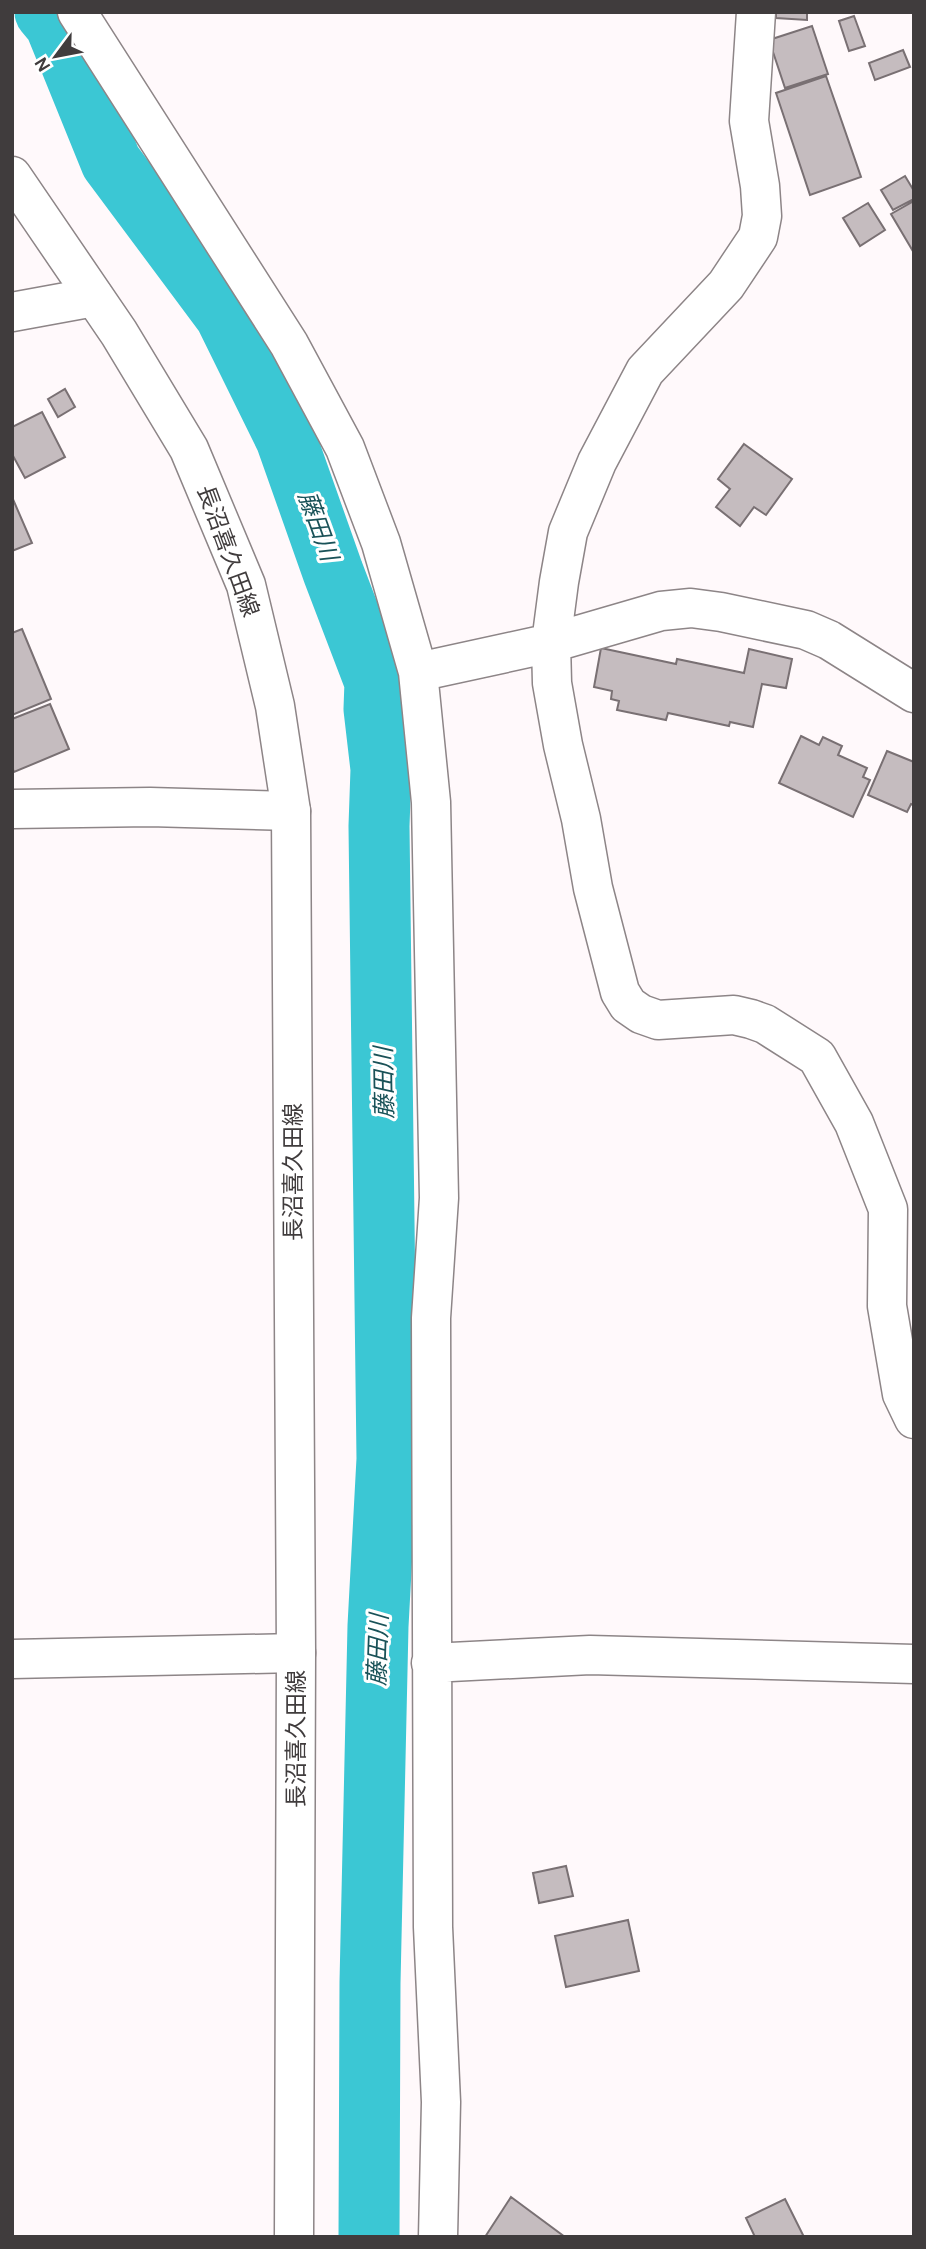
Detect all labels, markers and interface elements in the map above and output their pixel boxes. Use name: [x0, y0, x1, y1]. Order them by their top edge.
north arrow: [21, 21, 91, 91]
text: N: [29, 53, 55, 76]
street label: 長沼喜久田線: [192, 482, 264, 620]
water label: 藤田川: [293, 487, 344, 567]
water label: 藤田川: [369, 1044, 399, 1119]
street label: 長沼喜久田線: [280, 1103, 307, 1241]
water label: 藤田川: [363, 1611, 393, 1686]
street label: 長沼喜久田線: [283, 1670, 310, 1808]

